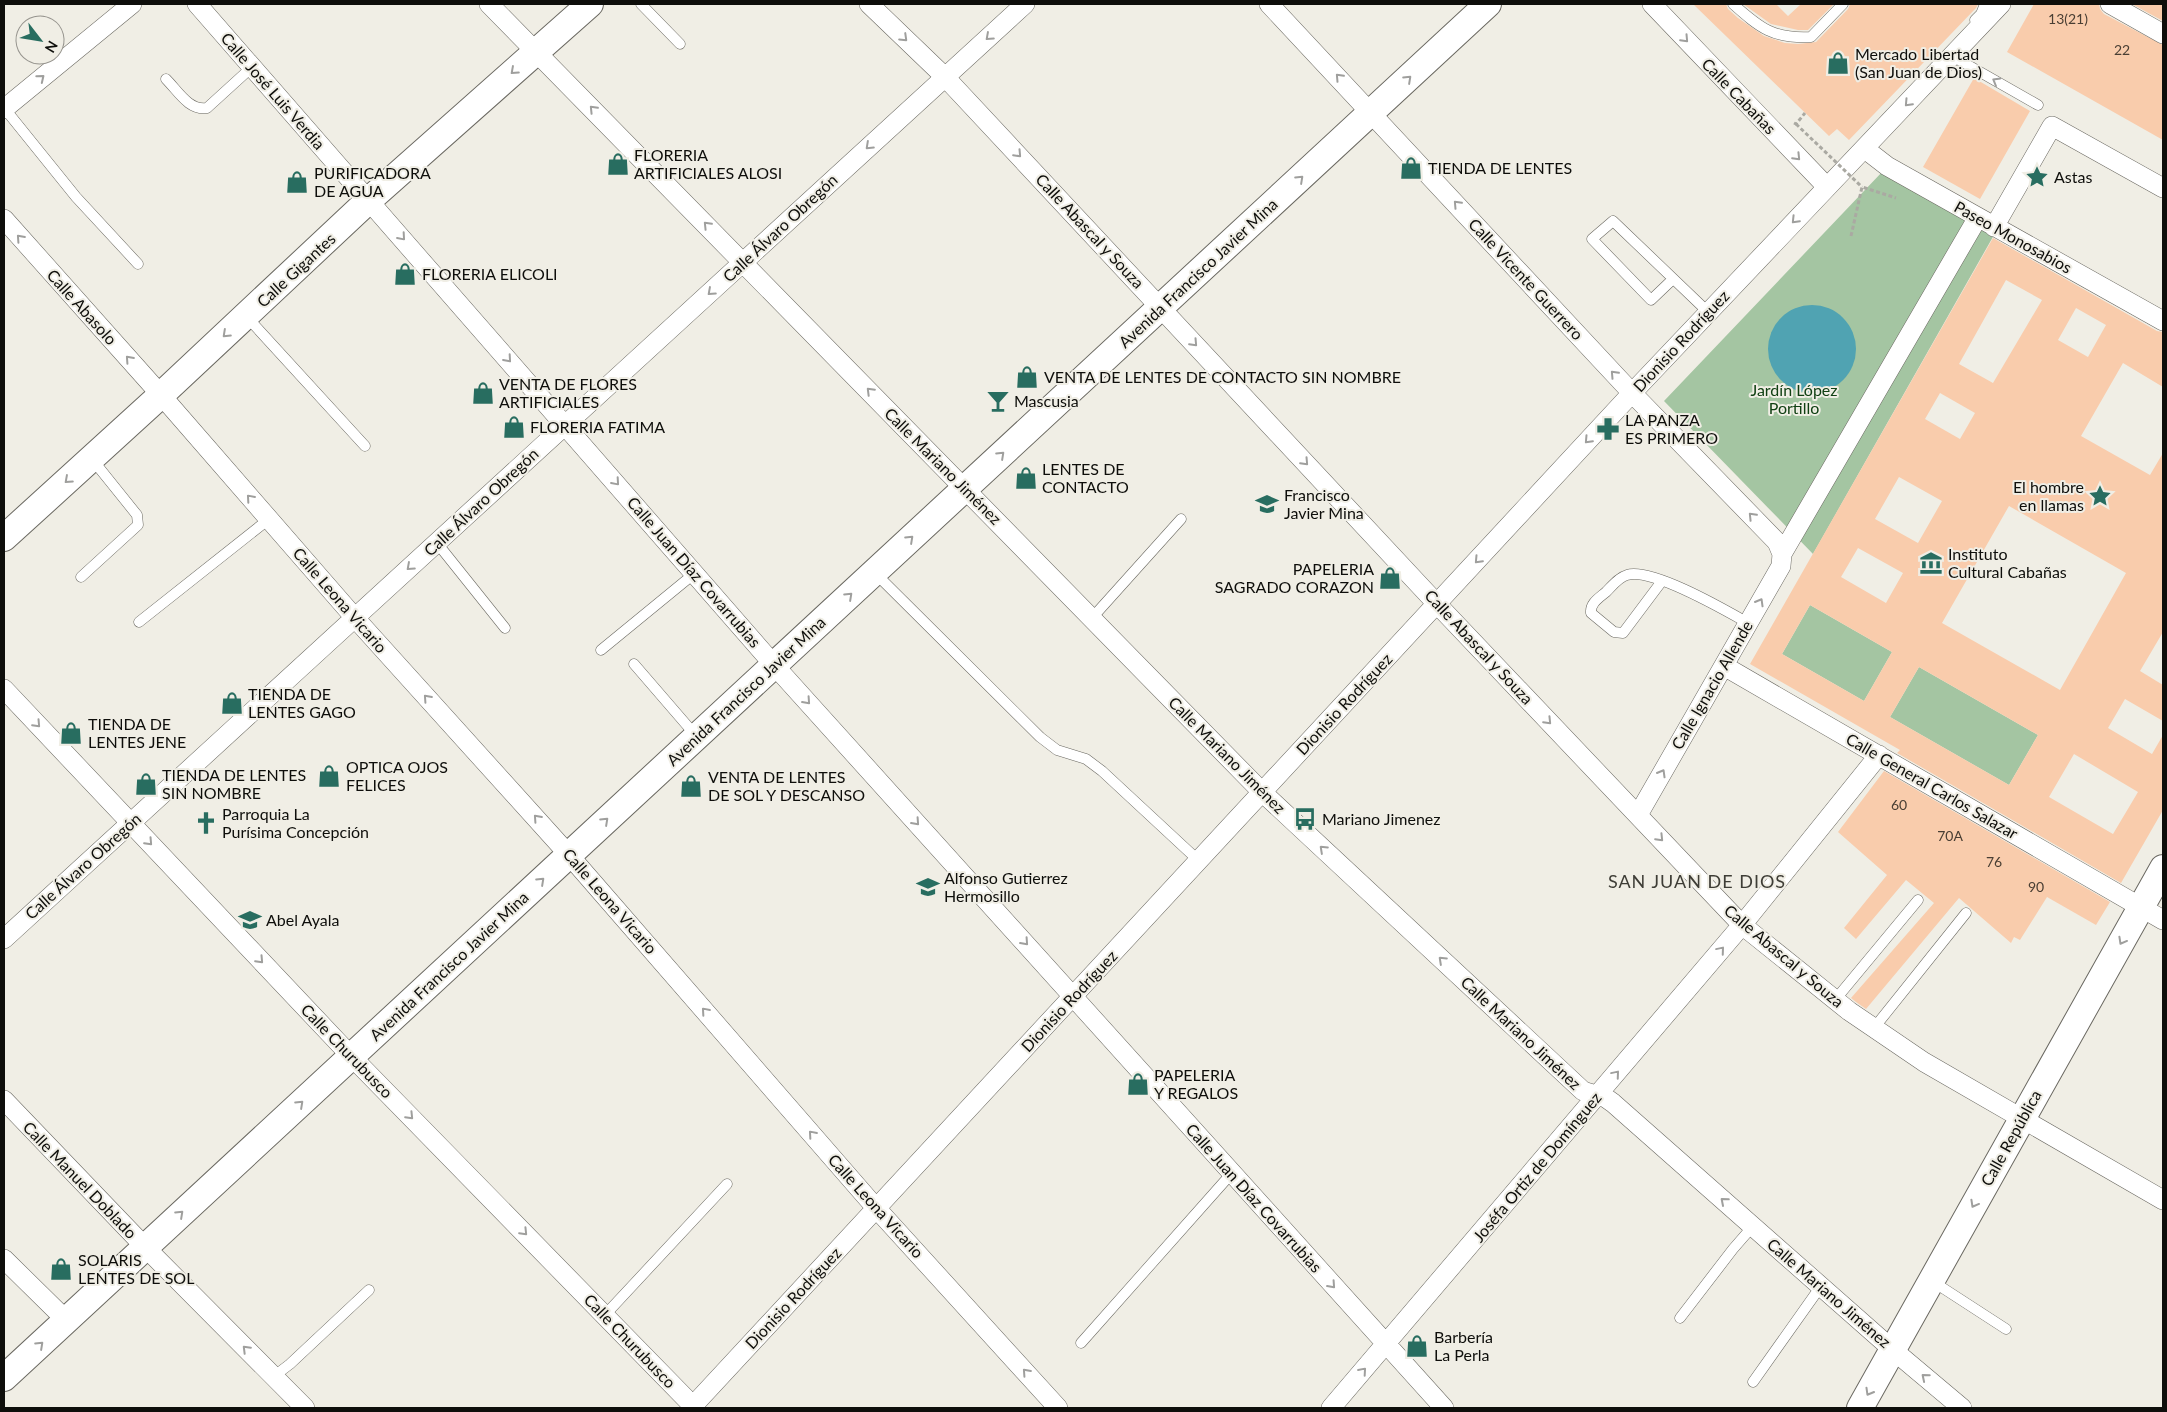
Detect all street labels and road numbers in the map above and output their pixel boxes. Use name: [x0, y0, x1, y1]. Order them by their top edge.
street label: Calle José Luis Verdia: [217, 28, 329, 153]
street label: Calle Cabañas: [1698, 54, 1780, 138]
street label: Calle Abascal y Souza: [1032, 169, 1148, 292]
street label: Calle Álvaro Obregón: [719, 170, 841, 285]
street label: Avenida Francisco Javier Mina: [1114, 194, 1281, 351]
street label: Paseo Monosabios: [1951, 196, 2075, 277]
street label: Calle Vicente Guerrero: [1465, 214, 1588, 343]
street label: Calle Gigantes: [252, 228, 339, 311]
street label: Calle Abasolo: [44, 265, 121, 348]
street label: Dionisio Rodríguez: [1629, 286, 1733, 395]
street label: Calle Mariano Jiménez: [881, 403, 1006, 528]
street label: Calle Álvaro Obregón: [420, 444, 542, 559]
street label: Calle Juan Díaz Covarrubias: [624, 492, 765, 651]
street label: Calle Leona Vicario: [289, 543, 391, 656]
street label: Calle Abascal y Souza: [1421, 585, 1537, 708]
street label: Avenida Francisco Javier Mina: [662, 612, 829, 769]
street label: Calle Ignacio Allende: [1667, 617, 1756, 752]
street label: Dionisio Rodríguez: [1292, 649, 1396, 758]
street label: Calle Mariano Jiménez: [1165, 692, 1290, 817]
street label: Calle General Carlos Salazar: [1843, 729, 2022, 843]
street label: Calle Álvaro Obregón: [21, 809, 144, 923]
street label: Calle Leona Vicario: [559, 844, 661, 957]
street label: Avenida Francisco Javier Mina: [365, 887, 532, 1044]
street label: Calle Abascal y Souza: [1721, 900, 1848, 1011]
street label: Dionisio Rodríguez: [1017, 946, 1121, 1055]
street label: Calle Mariano Jiménez: [1457, 972, 1585, 1093]
street label: Calle Churubusco: [298, 1000, 397, 1102]
street label: Calle República: [1976, 1086, 2045, 1189]
street label: Joséfa Ortiz de Domínguez: [1468, 1088, 1605, 1245]
street label: Calle Manuel Doblado: [20, 1117, 141, 1242]
street label: Calle Juan Díaz Covarrubias: [1183, 1119, 1326, 1276]
street label: Calle Leona Vicario: [825, 1150, 928, 1262]
street label: Calle Mariano Jiménez: [1764, 1234, 1895, 1351]
street label: Dionisio Rodríguez: [741, 1243, 845, 1352]
street label: Calle Churubusco: [581, 1290, 680, 1392]

